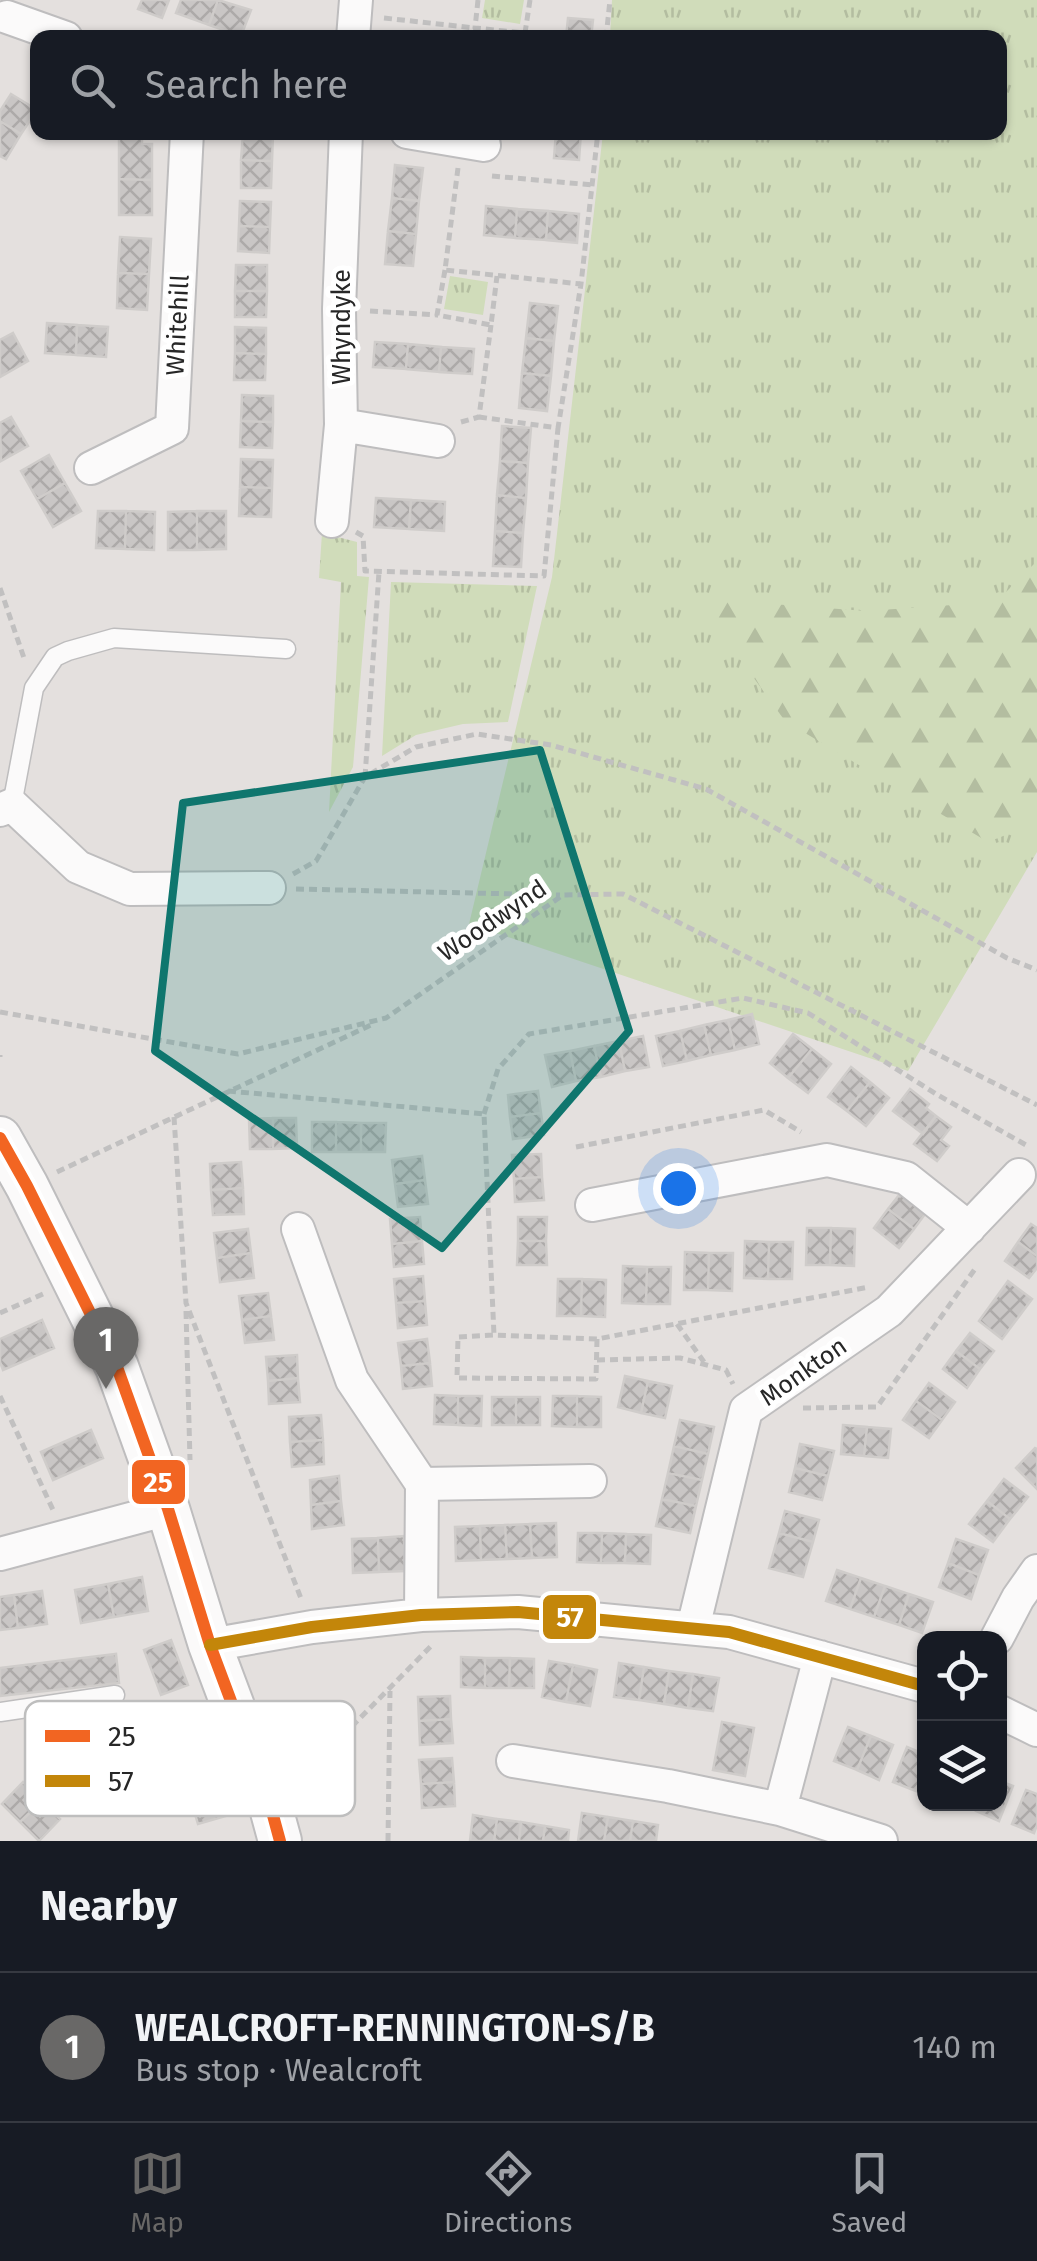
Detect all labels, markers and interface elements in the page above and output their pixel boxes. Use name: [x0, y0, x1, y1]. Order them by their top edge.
search box: [30, 30, 1007, 140]
icon: search: [65, 58, 120, 113]
text: Search here: [145, 62, 348, 108]
street label: Whyndyke: [327, 269, 357, 385]
street label: Whitehill: [160, 274, 196, 376]
street label: Woodwynd: [433, 874, 553, 968]
your location: [653, 1163, 704, 1214]
pin: 1: [74, 1306, 138, 1389]
street label: Monkton: [754, 1331, 853, 1413]
line badge: 25: [130, 1458, 187, 1506]
text: 25: [143, 1466, 173, 1499]
line badge: 57: [541, 1593, 598, 1641]
text: 57: [556, 1601, 584, 1634]
map controls: [917, 1631, 1007, 1811]
button: locate: [917, 1631, 1007, 1721]
legend: [25, 1701, 355, 1816]
text: 25: [108, 1720, 136, 1753]
button: layers: [917, 1721, 1007, 1811]
text: 57: [108, 1765, 134, 1798]
text: Nearby: [40, 1881, 177, 1931]
text: WEALCROFT-RENNINGTON-S/B: [135, 2005, 655, 2051]
text: 1: [65, 2028, 80, 2066]
text: 140 m: [912, 2028, 997, 2066]
text: Bus stop · Wealcroft: [135, 2051, 422, 2089]
tab: Map: [130, 2146, 185, 2239]
tab: Directions: [444, 2146, 572, 2239]
tab: Saved: [832, 2146, 907, 2239]

